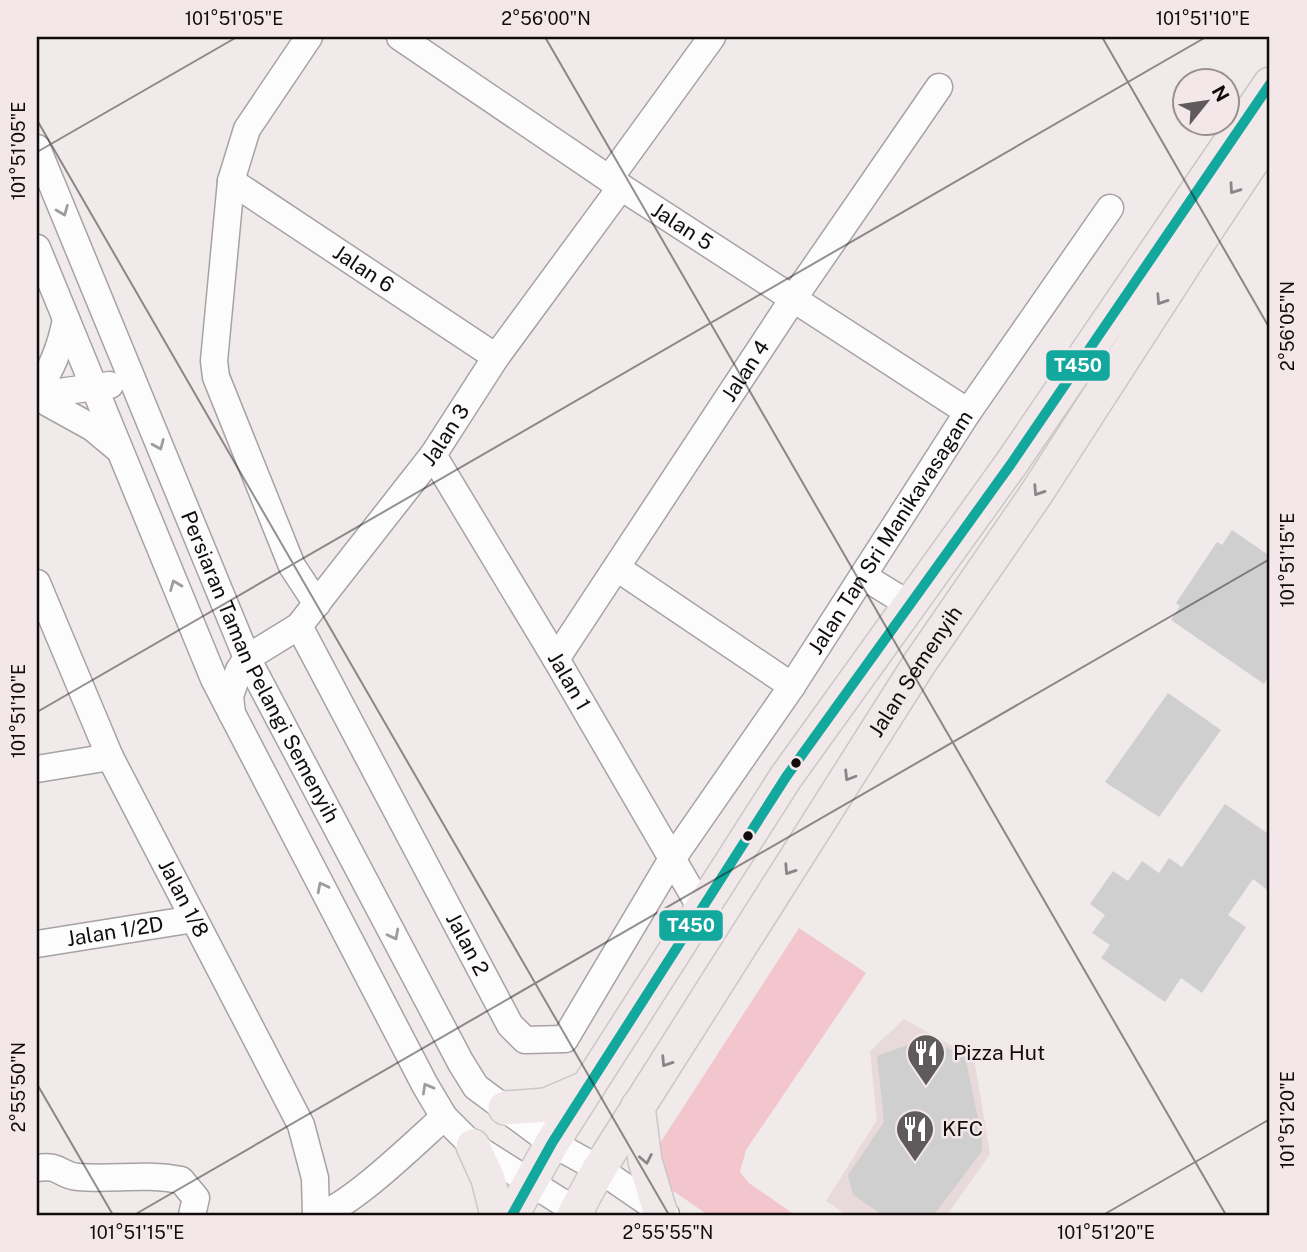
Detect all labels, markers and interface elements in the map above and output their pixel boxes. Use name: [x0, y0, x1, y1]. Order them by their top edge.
text: 101°51'05"E: [185, 8, 283, 29]
text: 2°56'00"N: [501, 8, 591, 29]
text: 101°51'10"E: [1156, 8, 1250, 29]
north arrow: [1170, 66, 1240, 136]
text: N: [1207, 82, 1234, 105]
text: 101°51'05"E: [8, 102, 29, 200]
one-way arrow: [1230, 181, 1242, 194]
street label: Jalan 5: [647, 197, 718, 255]
one-way arrow: [54, 204, 68, 216]
street label: Jalan 6: [328, 239, 399, 298]
text: 2°56'05"N: [1277, 281, 1298, 371]
one-way arrow: [1156, 292, 1169, 305]
street label: Jalan 4: [716, 335, 774, 406]
line badge: T450: [1045, 349, 1111, 382]
text: T450: [1054, 354, 1102, 376]
street label: Jalan 3: [416, 399, 474, 471]
street label: Jalan Tan Sri Manikavasagam: [803, 406, 978, 659]
one-way arrow: [150, 438, 164, 450]
one-way arrow: [1033, 484, 1046, 497]
street label: Persiaran Taman Pelangi Semenyih: [176, 507, 345, 827]
text: 101°51'15"E: [1277, 512, 1298, 608]
one-way arrow: [170, 579, 184, 591]
street label: Jalan Semenyih: [863, 601, 967, 741]
street label: Jalan 1: [543, 647, 596, 715]
text: 101°51'10"E: [8, 664, 29, 758]
unlabelled marker: [789, 756, 803, 770]
one-way arrow: [844, 768, 857, 781]
unlabelled marker: [741, 829, 755, 843]
street label: Jalan 1/8: [153, 855, 214, 941]
one-way arrow: [784, 862, 797, 875]
one-way arrow: [317, 882, 330, 894]
street label: Jalan 2: [441, 908, 495, 980]
line badge: T450: [658, 909, 724, 942]
street label: Jalan 1/2D: [65, 911, 165, 951]
text: T450: [667, 914, 715, 936]
one-way arrow: [385, 928, 399, 941]
restaurant icon: Pizza Hut: [905, 1032, 947, 1087]
place label: Pizza Hut: [953, 1040, 1045, 1065]
text: 2°55'50"N: [8, 1042, 29, 1132]
one-way arrow: [662, 1054, 675, 1067]
text: 101°51'20"E: [1277, 1071, 1298, 1169]
one-way arrow: [422, 1083, 435, 1096]
restaurant icon: KFC: [894, 1108, 936, 1163]
place label: KFC: [942, 1116, 983, 1141]
one-way arrow: [637, 1153, 652, 1165]
text: 101°51'15"E: [89, 1222, 185, 1243]
text: 2°55'55"N: [623, 1222, 713, 1243]
text: 101°51'20"E: [1057, 1222, 1155, 1243]

